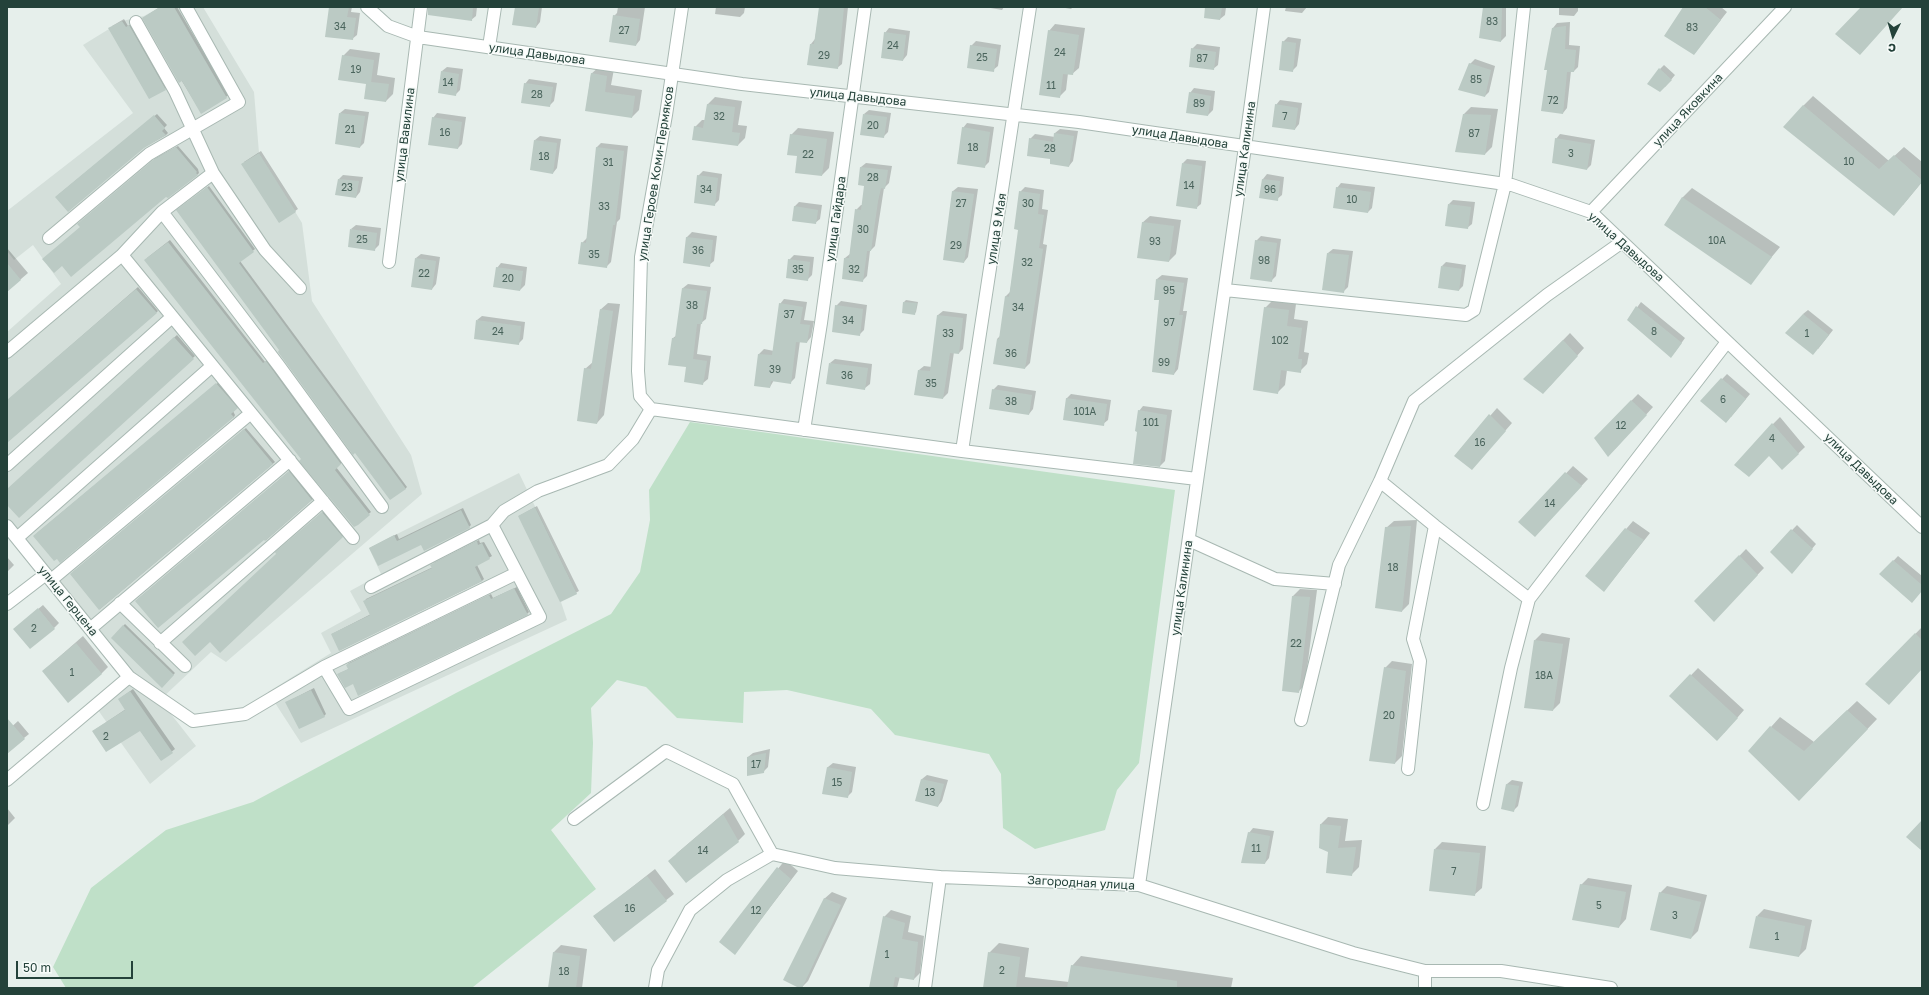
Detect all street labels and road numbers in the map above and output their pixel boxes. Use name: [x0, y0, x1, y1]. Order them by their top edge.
street label: улица Давыдова: [488, 40, 586, 68]
street label: улица Яковкина: [1650, 70, 1726, 150]
street label: улица Героев Коми-Пермяков: [635, 85, 677, 263]
street label: улица Давыдова: [809, 85, 907, 109]
street label: улица Вавилина: [392, 87, 418, 183]
street label: улица Калинина: [1231, 100, 1259, 198]
street label: улица Давыдова: [1131, 122, 1229, 152]
street label: улица Гайдара: [823, 175, 849, 263]
street label: улица 9 Мая: [984, 192, 1010, 266]
street label: улица Давыдова: [1585, 209, 1667, 285]
street label: улица Давыдова: [1821, 430, 1901, 508]
street label: улица Калинина: [1168, 539, 1196, 637]
street label: улица Герцена: [35, 563, 101, 639]
street label: Загородная улица: [1027, 873, 1135, 893]

